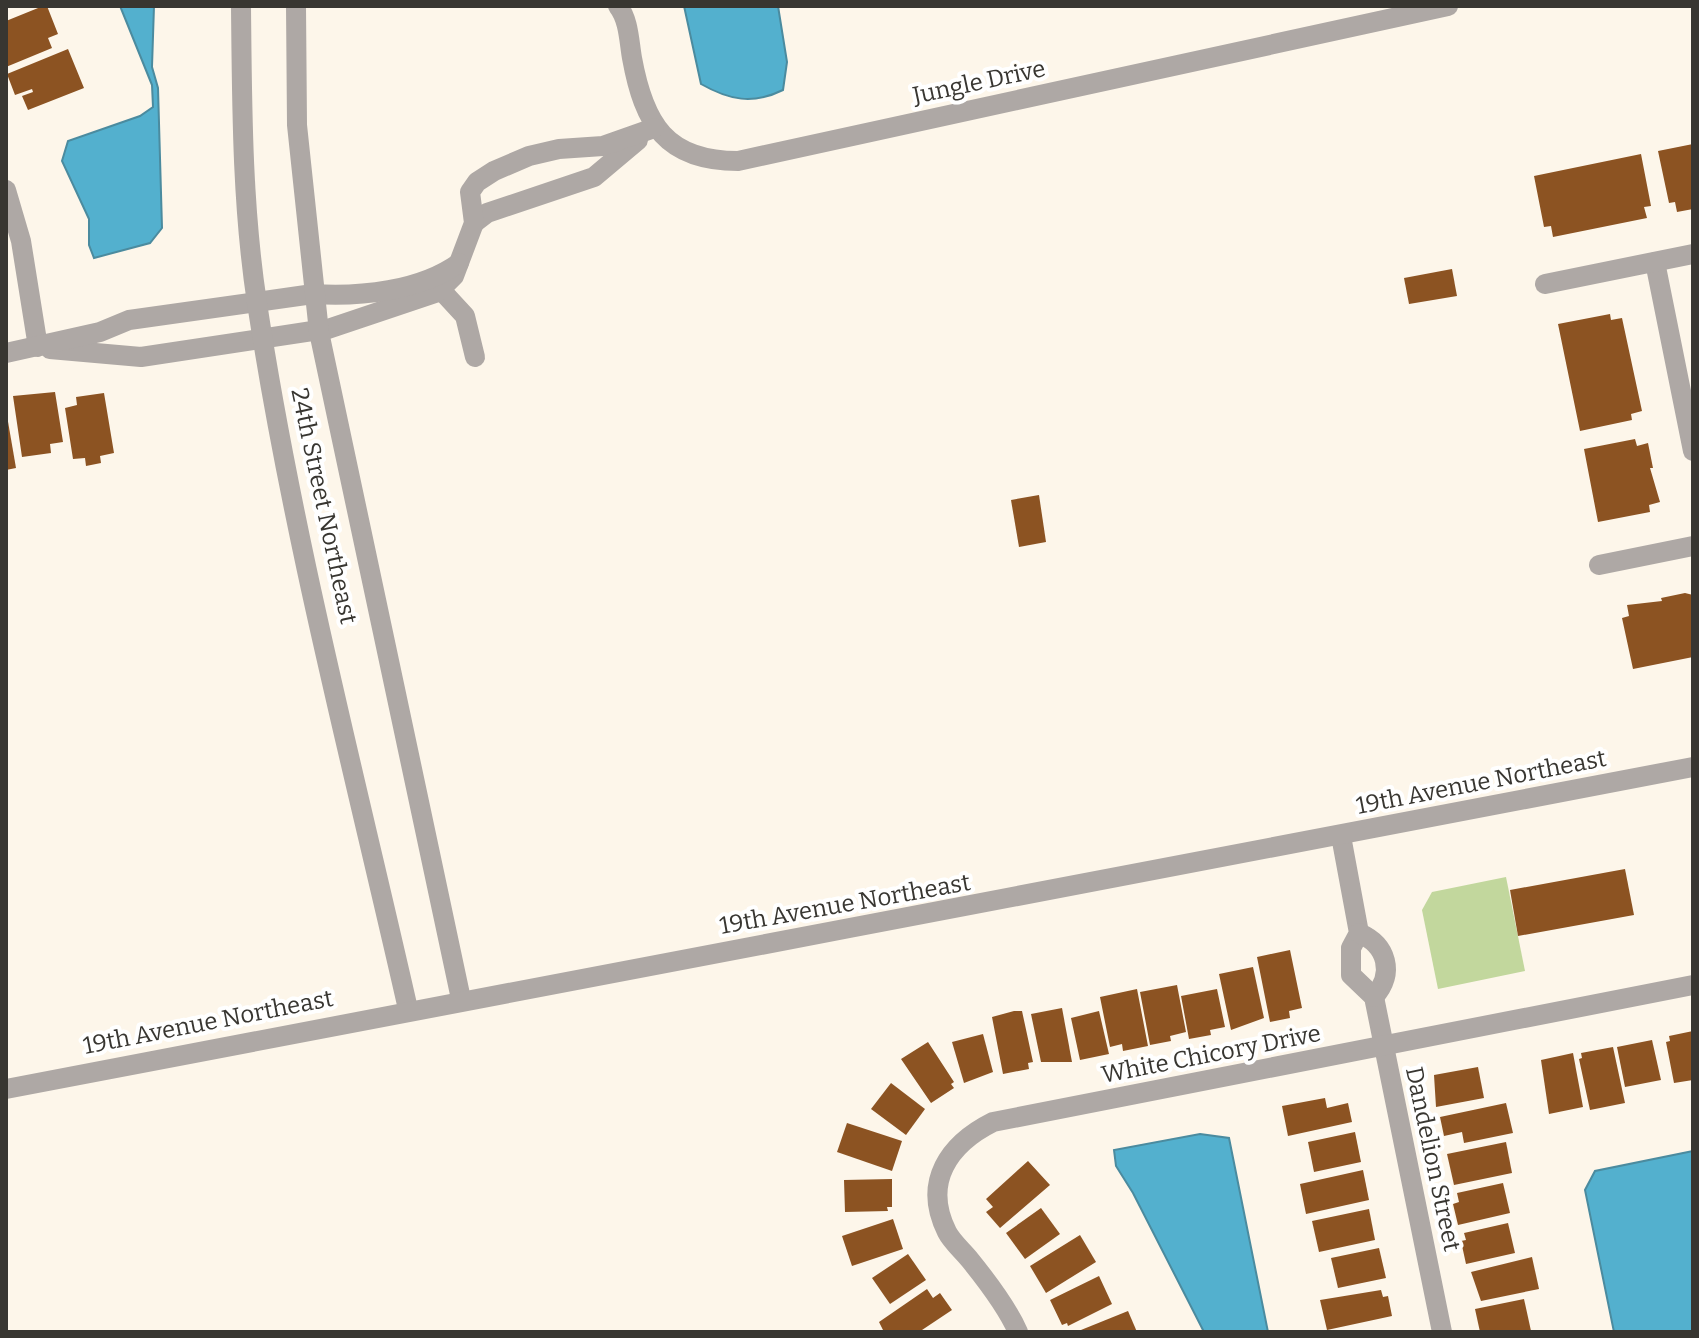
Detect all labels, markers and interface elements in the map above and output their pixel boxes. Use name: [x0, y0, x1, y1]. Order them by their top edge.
street label: Jungle Drive: [909, 54, 1048, 110]
street label: 24th Street Northeast: [285, 385, 363, 627]
street label: 19th Avenue Northeast: [1354, 744, 1609, 820]
street label: 19th Avenue Northeast: [718, 868, 973, 940]
street label: 19th Avenue Northeast: [81, 984, 336, 1060]
street label: White Chicory Drive: [1099, 1019, 1323, 1089]
street label: Dandelion Street: [1400, 1064, 1466, 1254]

